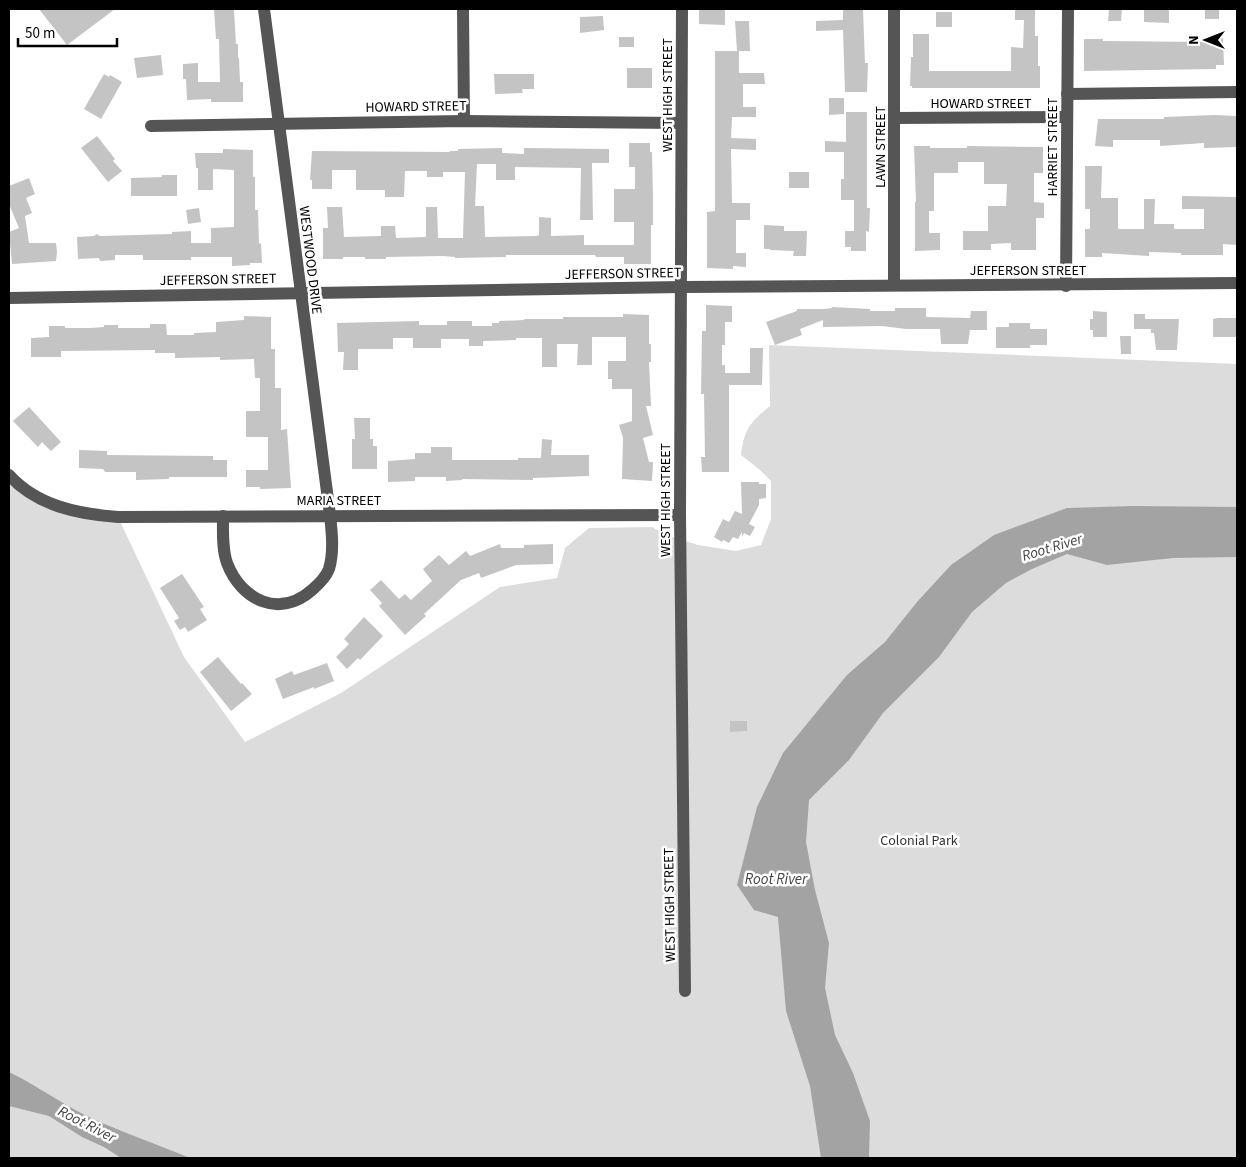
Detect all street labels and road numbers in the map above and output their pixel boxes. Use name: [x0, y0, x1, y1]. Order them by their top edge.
street label: WEST HIGH STREET: [658, 37, 678, 152]
street label: HOWARD STREET: [930, 94, 1032, 114]
street label: HOWARD STREET: [365, 96, 467, 118]
street label: HARRIET STREET: [1043, 97, 1063, 196]
street label: LAWN STREET: [871, 105, 891, 188]
street label: WESTWOOD DRIVE: [293, 205, 327, 315]
street label: JEFFERSON STREET: [970, 261, 1087, 281]
street label: JEFFERSON STREET: [565, 263, 682, 285]
street label: JEFFERSON STREET: [160, 269, 277, 291]
street label: WEST HIGH STREET: [656, 442, 676, 557]
street label: MARIA STREET: [297, 491, 382, 511]
street label: WEST HIGH STREET: [659, 847, 681, 962]

